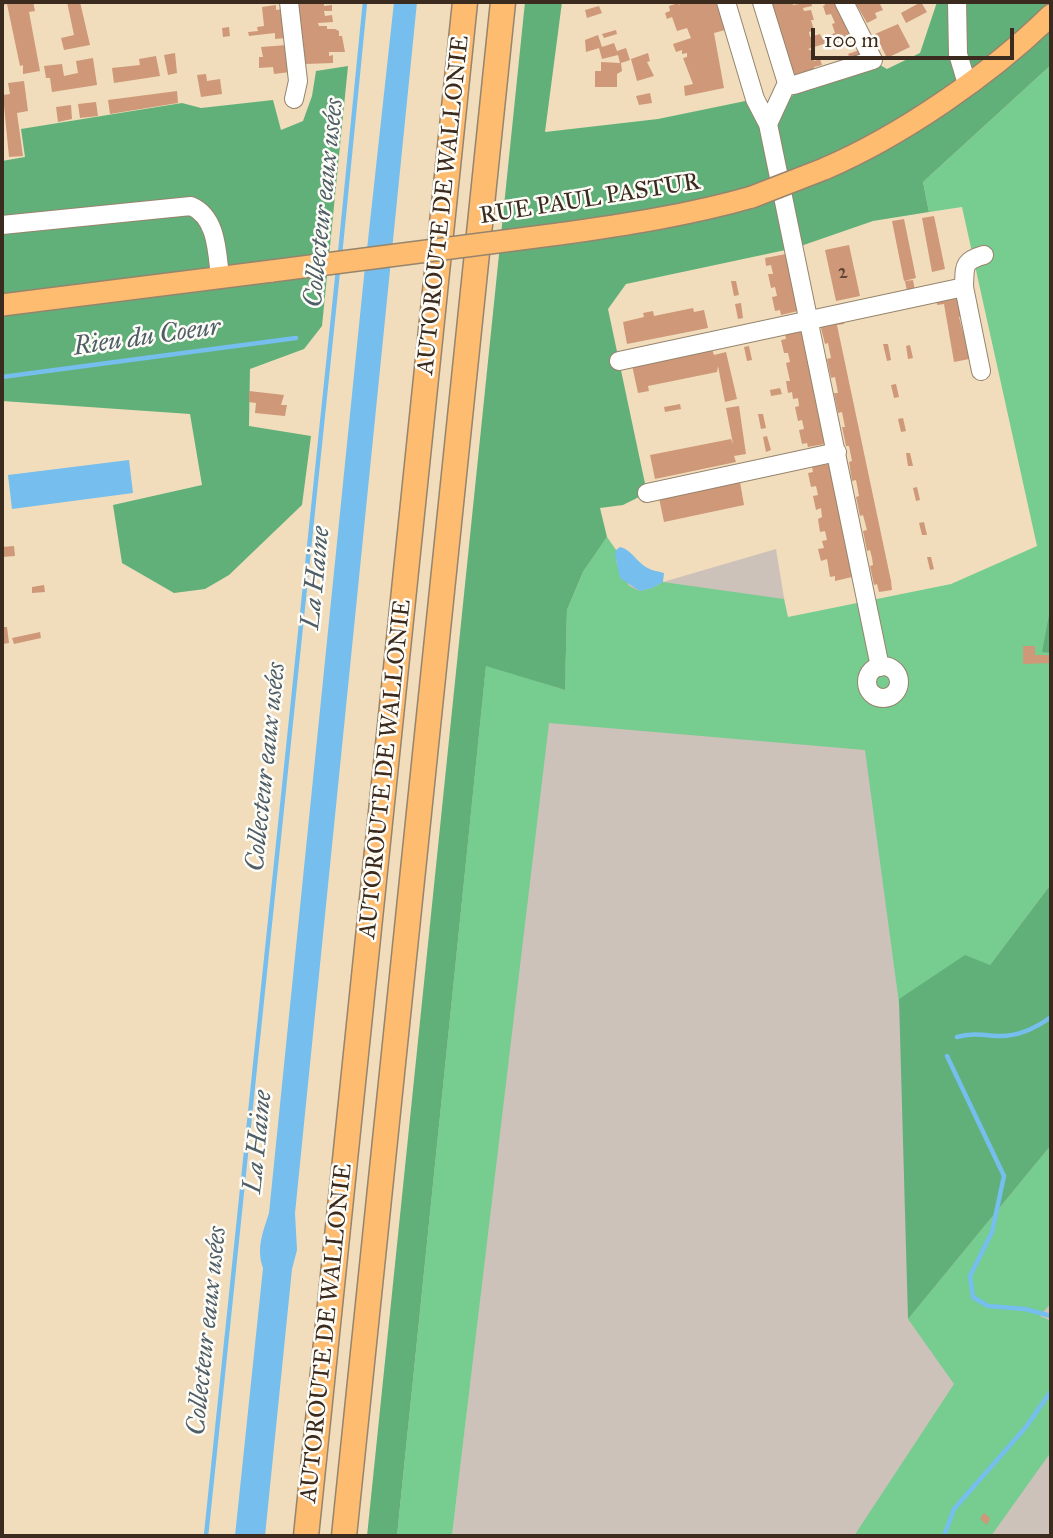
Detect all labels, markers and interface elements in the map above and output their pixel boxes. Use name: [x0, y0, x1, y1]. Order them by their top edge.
scale bar: [815, 14, 1018, 58]
text: 100 m: [824, 27, 879, 53]
street label: AUTOROUTE DE WALLONIE: [412, 34, 476, 376]
water label: Collecteur eaux usées: [299, 97, 351, 309]
street label: RUE PAUL PASTUR: [478, 168, 702, 232]
house number: 2: [838, 260, 848, 286]
water label: Rieu du Coeur: [71, 312, 223, 364]
water label: La Haine: [296, 525, 338, 631]
street label: AUTOROUTE DE WALLONIE: [354, 598, 418, 940]
water label: Collecteur eaux usées: [241, 661, 293, 873]
water label: La Haine: [238, 1089, 280, 1195]
street label: AUTOROUTE DE WALLONIE: [295, 1162, 359, 1504]
water label: Collecteur eaux usées: [182, 1225, 234, 1437]

